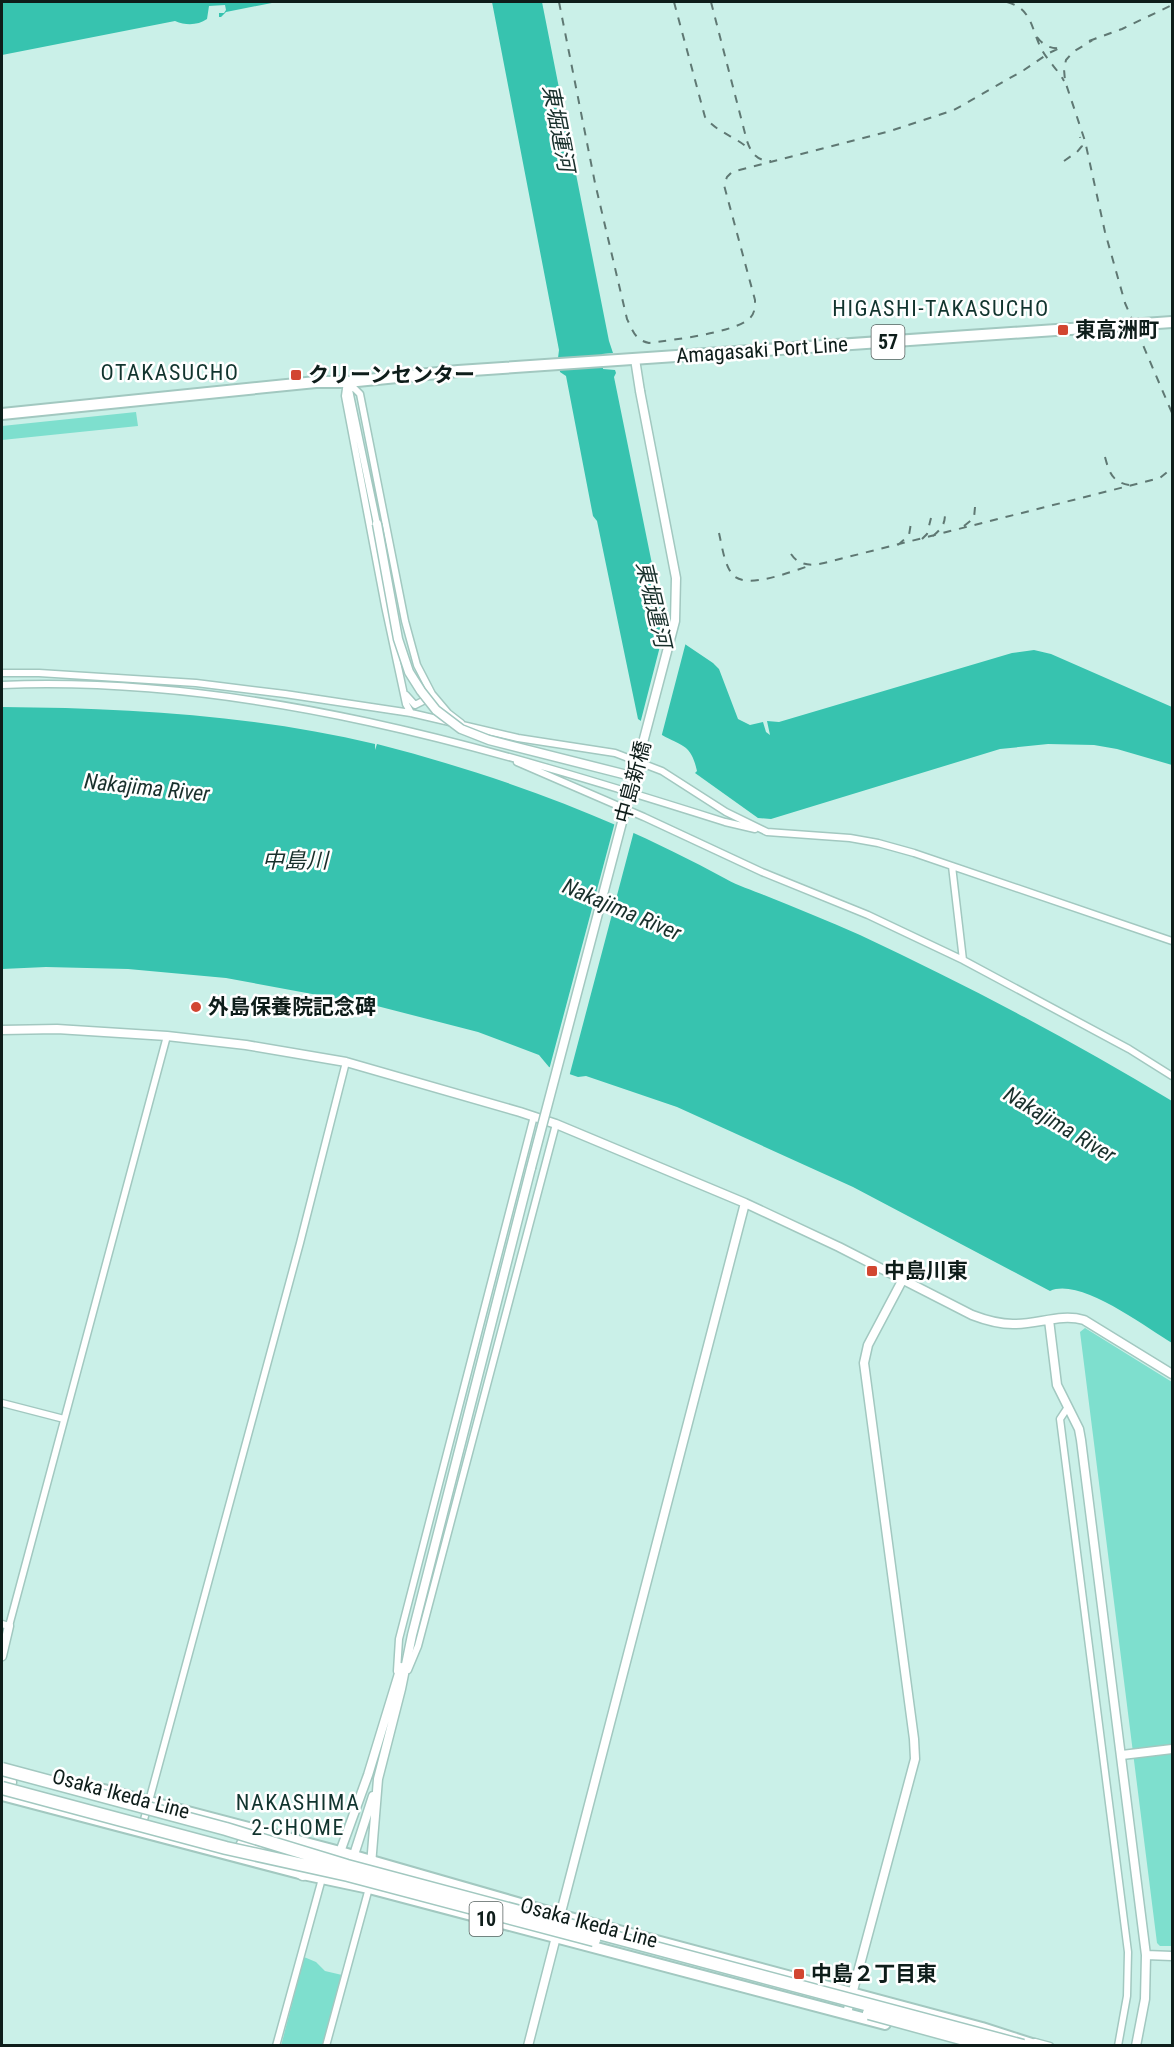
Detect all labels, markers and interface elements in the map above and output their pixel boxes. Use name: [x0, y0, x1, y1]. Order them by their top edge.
water label: 東堀運河: [538, 83, 580, 178]
district label: HIGASHI-TAKASUCHO: [832, 296, 1050, 321]
place label: 東高洲町: [1075, 318, 1159, 342]
marker: 東高洲町: [1056, 323, 1070, 337]
road number: 57: [872, 325, 904, 359]
street label: Amagasaki Port Line: [675, 332, 849, 368]
district label: OTAKASUCHO: [100, 360, 240, 385]
place label: クリーンセンター: [308, 363, 475, 387]
marker: クリーンセンター: [289, 368, 303, 382]
water label: 東堀運河: [631, 558, 676, 654]
street label: 中島新橋: [611, 738, 655, 826]
water label: Nakajima River: [83, 768, 211, 807]
water label: 中島川: [262, 848, 330, 873]
water label: Nakajima River: [559, 873, 685, 946]
place label: 外島保養院記念碑: [208, 995, 376, 1019]
marker: 外島保養院記念碑: [189, 1000, 203, 1014]
water label: Nakajima River: [999, 1081, 1121, 1168]
place label: 中島川東: [884, 1259, 968, 1283]
marker: 中島川東: [865, 1264, 879, 1278]
street label: Osaka Ikeda Line: [50, 1764, 192, 1824]
district label: NAKASHIMA 2-CHOME: [236, 1790, 360, 1840]
street label: Osaka Ikeda Line: [518, 1893, 660, 1953]
road number: 10: [470, 1902, 502, 1936]
place label: 中島２丁目東: [811, 1962, 937, 1986]
marker: 中島２丁目東: [792, 1967, 806, 1981]

